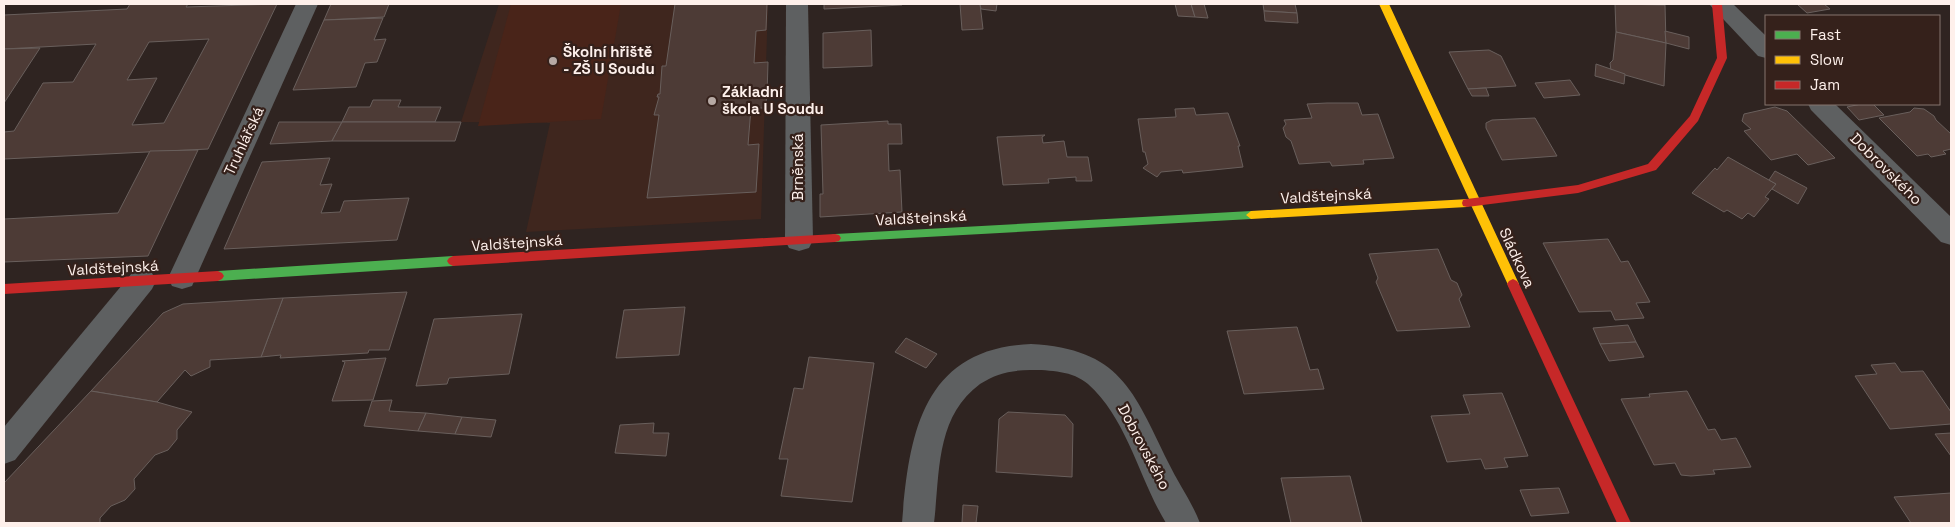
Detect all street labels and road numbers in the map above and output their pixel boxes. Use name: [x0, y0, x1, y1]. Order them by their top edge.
street label: Truhlářská: [219, 103, 268, 178]
street label: Dobrovského: [1846, 129, 1926, 209]
street label: Brněnská: [788, 133, 807, 201]
street label: Valdštejnská: [1280, 184, 1372, 207]
street label: Valdštejnská: [875, 206, 967, 229]
street label: Sládkova: [1495, 225, 1540, 291]
street label: Valdštejnská: [471, 230, 564, 255]
street label: Valdštejnská: [67, 256, 159, 279]
street label: Dobrovského: [1114, 401, 1175, 493]

